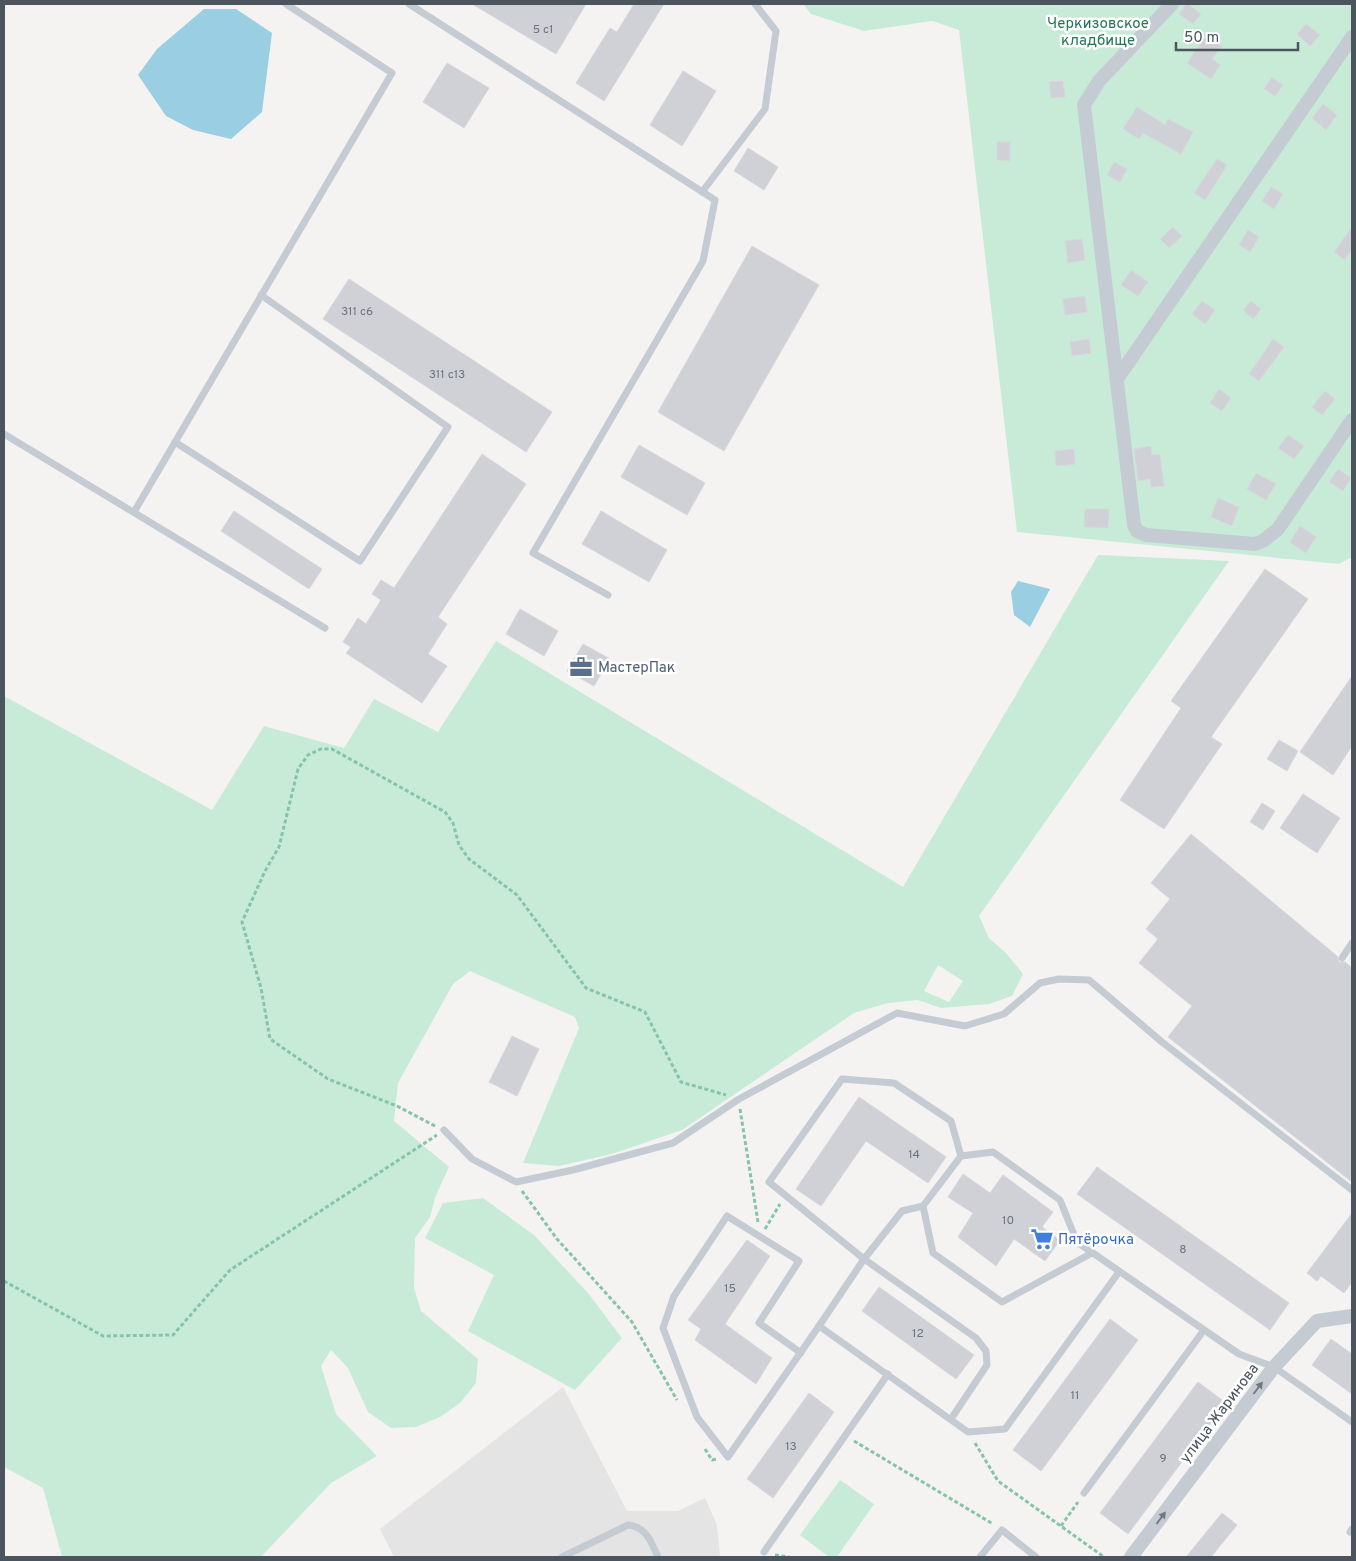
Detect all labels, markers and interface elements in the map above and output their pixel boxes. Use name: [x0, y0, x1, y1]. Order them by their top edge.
park label: Черкизовское кладбище: [1047, 15, 1149, 51]
scale bar: [1176, 20, 1298, 52]
house number: 5 с1: [533, 22, 553, 38]
text: 50 m: [1184, 29, 1219, 48]
house number: 311 с6: [341, 304, 373, 320]
house number: 311 с13: [429, 367, 465, 383]
office icon: МастерПак: [568, 654, 594, 680]
place label: МастерПак: [598, 659, 675, 678]
house number: 14: [908, 1147, 920, 1163]
house number: 10: [1002, 1213, 1014, 1229]
supermarket icon: Пятёрочка: [1029, 1226, 1055, 1252]
place label: Пятёрочка: [1058, 1231, 1134, 1250]
house number: 8: [1179, 1242, 1187, 1258]
house number: 15: [724, 1281, 736, 1297]
house number: 12: [912, 1326, 924, 1342]
street label: улица Жаринова: [1176, 1360, 1264, 1468]
one-way arrow: [1253, 1382, 1264, 1395]
house number: 11: [1071, 1388, 1079, 1404]
house number: 13: [785, 1439, 797, 1455]
house number: 9: [1159, 1451, 1167, 1467]
one-way arrow: [1155, 1512, 1166, 1525]

